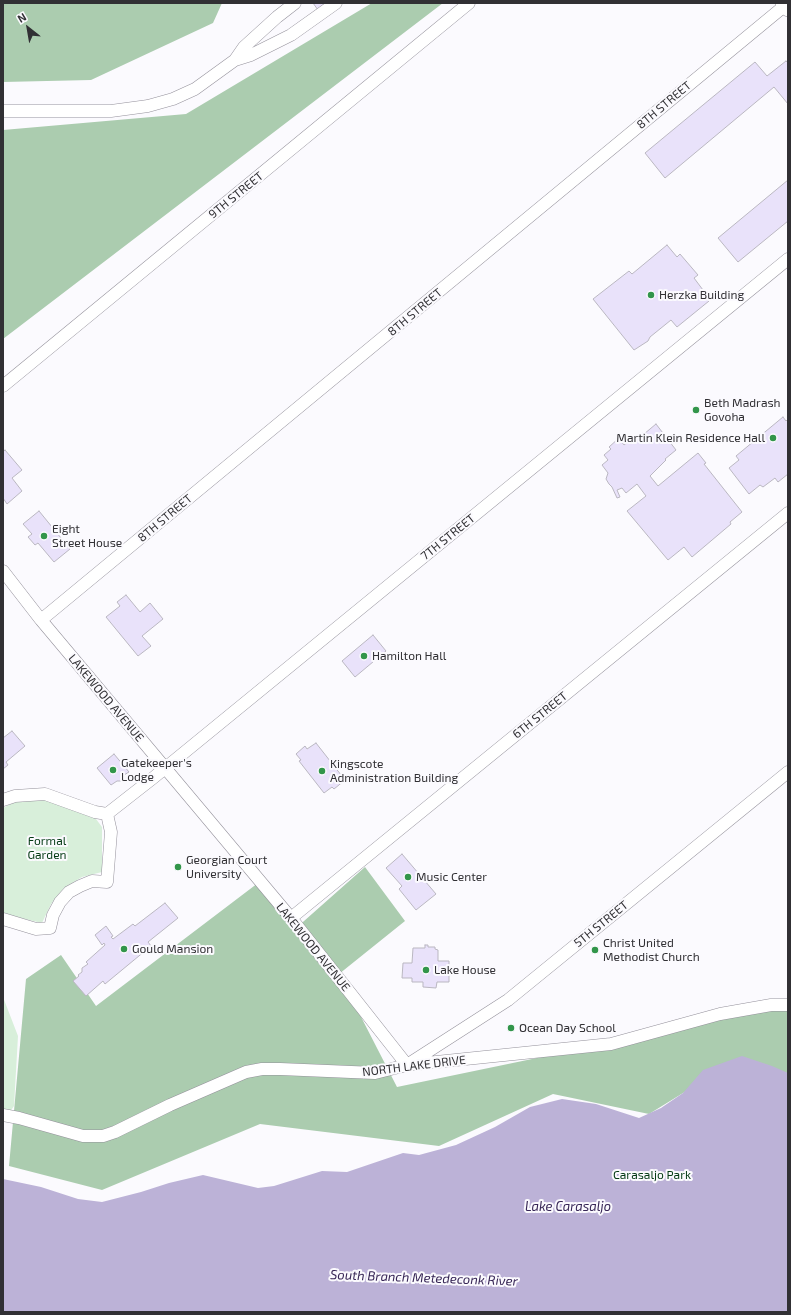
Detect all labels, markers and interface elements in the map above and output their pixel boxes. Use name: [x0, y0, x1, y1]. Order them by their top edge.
north arrow: [8, 8, 48, 48]
text: N: [15, 10, 28, 25]
street label: 8TH STREET: [634, 78, 694, 132]
street label: 9TH STREET: [206, 169, 266, 221]
street label: 8TH STREET: [385, 285, 445, 339]
place label: Herzka Building: [659, 288, 744, 302]
marker: Herzka Building: [646, 290, 656, 300]
place label: Beth Madrash Govoha: [704, 396, 781, 424]
marker: Beth Madrash Govoha: [691, 405, 701, 415]
place label: Martin Klein Residence Hall: [616, 431, 765, 445]
marker: Martin Klein Residence Hall: [768, 433, 778, 443]
street label: 8TH STREET: [135, 491, 195, 545]
street label: 7TH STREET: [418, 511, 478, 563]
place label: Eight Street House: [52, 522, 122, 550]
marker: Eight Street House: [39, 531, 49, 541]
place label: Hamilton Hall: [372, 649, 446, 663]
street label: LAKEWOOD AVENUE: [65, 651, 147, 745]
marker: Hamilton Hall: [359, 651, 369, 661]
street label: 6TH STREET: [510, 689, 570, 741]
place label: Gatekeeper's Lodge: [121, 756, 192, 784]
place label: Kingscote Administration Building: [330, 757, 458, 785]
marker: Gatekeeper's Lodge: [108, 765, 118, 775]
marker: Kingscote Administration Building: [317, 766, 327, 776]
park label: Formal Garden: [27, 834, 67, 862]
place label: Georgian Court University: [186, 853, 267, 881]
marker: Georgian Court University: [173, 862, 183, 872]
place label: Music Center: [416, 870, 487, 884]
marker: Music Center: [403, 872, 413, 882]
street label: 5TH STREET: [571, 898, 631, 950]
street label: LAKEWOOD AVENUE: [273, 900, 353, 994]
place label: Christ United Methodist Church: [603, 936, 700, 964]
place label: Gould Mansion: [132, 942, 213, 956]
marker: Gould Mansion: [119, 944, 129, 954]
marker: Christ United Methodist Church: [590, 945, 600, 955]
place label: Lake House: [434, 963, 496, 977]
marker: Lake House: [421, 965, 431, 975]
place label: Ocean Day School: [519, 1021, 616, 1035]
marker: Ocean Day School: [506, 1023, 516, 1033]
street label: NORTH LAKE DRIVE: [362, 1053, 466, 1079]
park label: Carasaljo Park: [613, 1168, 691, 1182]
water label: Lake Carasaljo: [525, 1199, 611, 1215]
water label: South Branch Metedeconk River: [330, 1267, 518, 1289]

